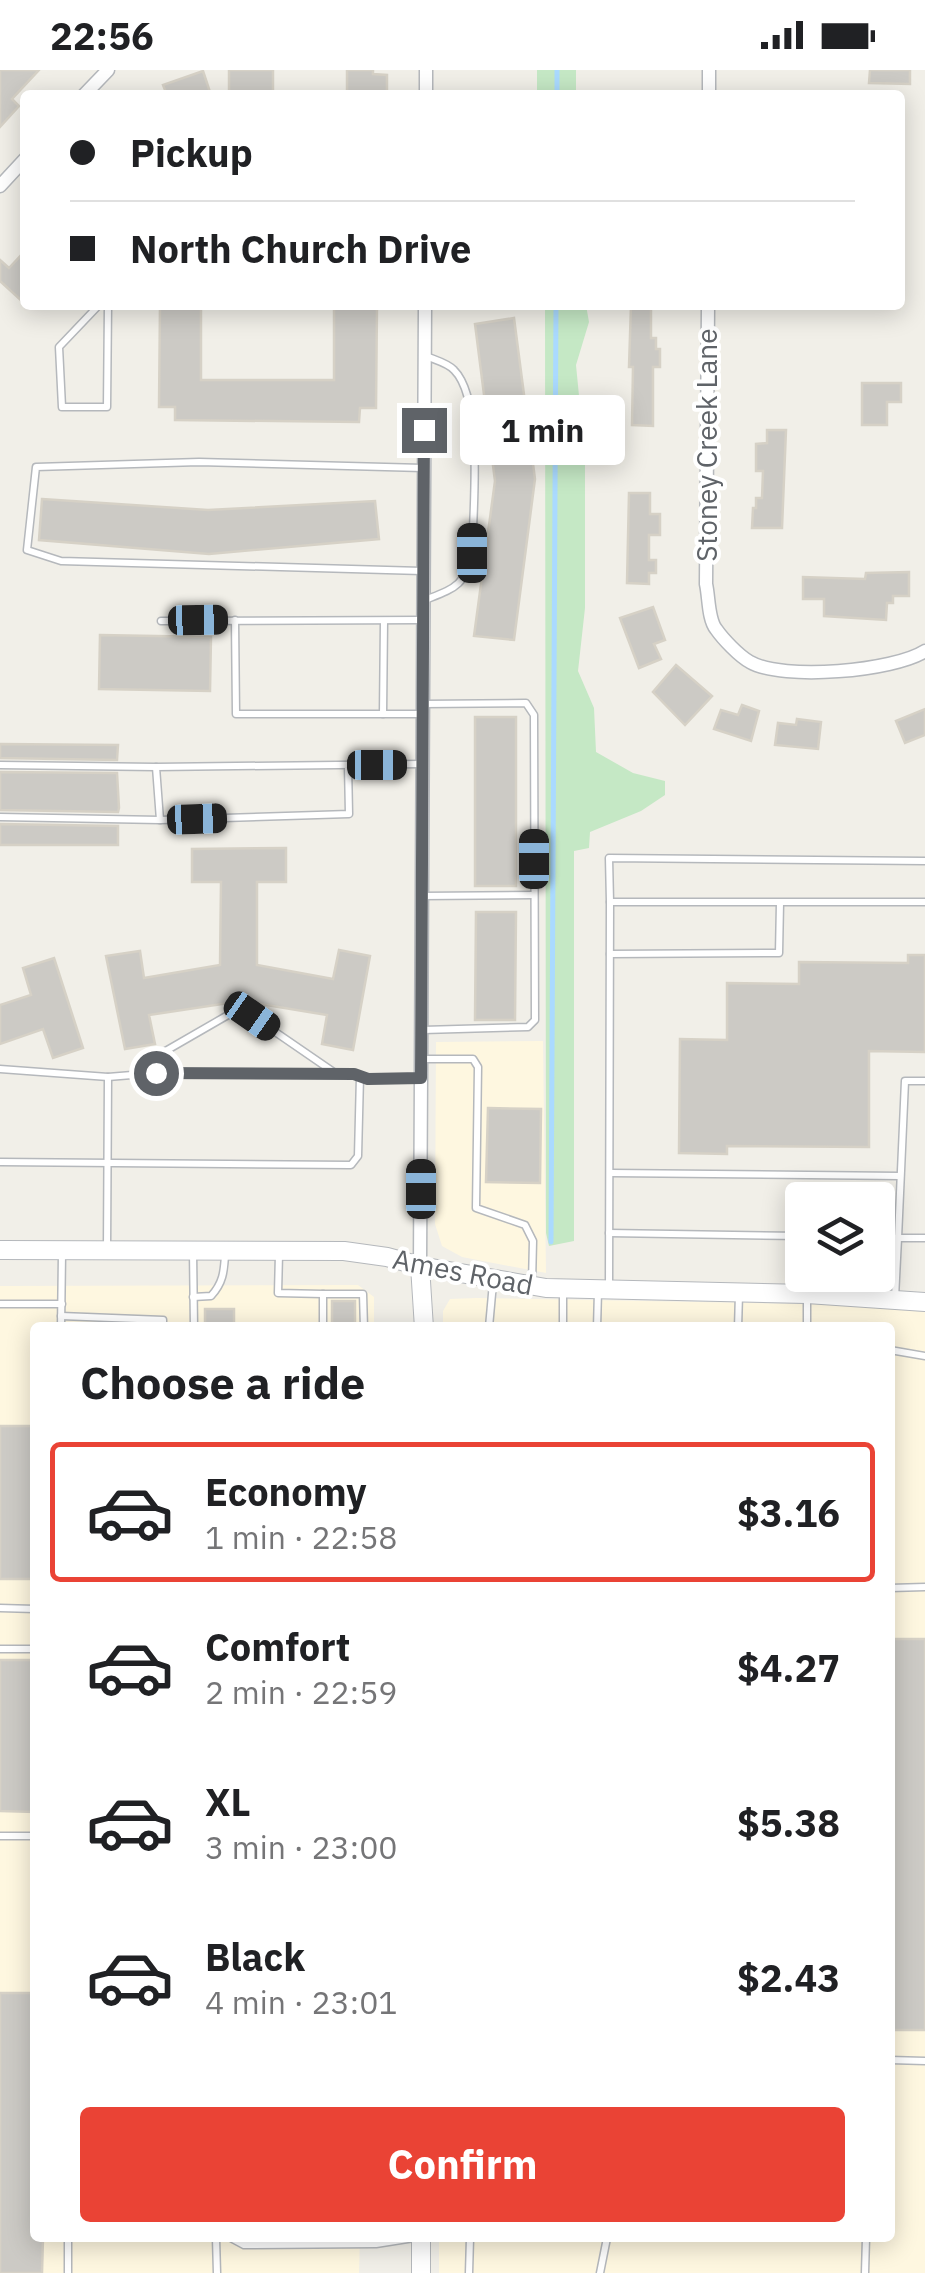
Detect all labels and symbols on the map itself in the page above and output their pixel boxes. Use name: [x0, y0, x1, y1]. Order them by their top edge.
street label: Stoney Creek Lane: [688, 328, 725, 562]
callout: 1 min: [459, 395, 624, 465]
route end: [402, 408, 447, 453]
car: [457, 523, 487, 583]
car: [168, 604, 228, 636]
car: [347, 750, 407, 780]
car: [166, 803, 228, 835]
car: [519, 829, 549, 889]
car: [219, 987, 285, 1045]
route start: [134, 1051, 179, 1096]
car: [406, 1159, 436, 1219]
street label: Ames Road: [390, 1240, 537, 1303]

